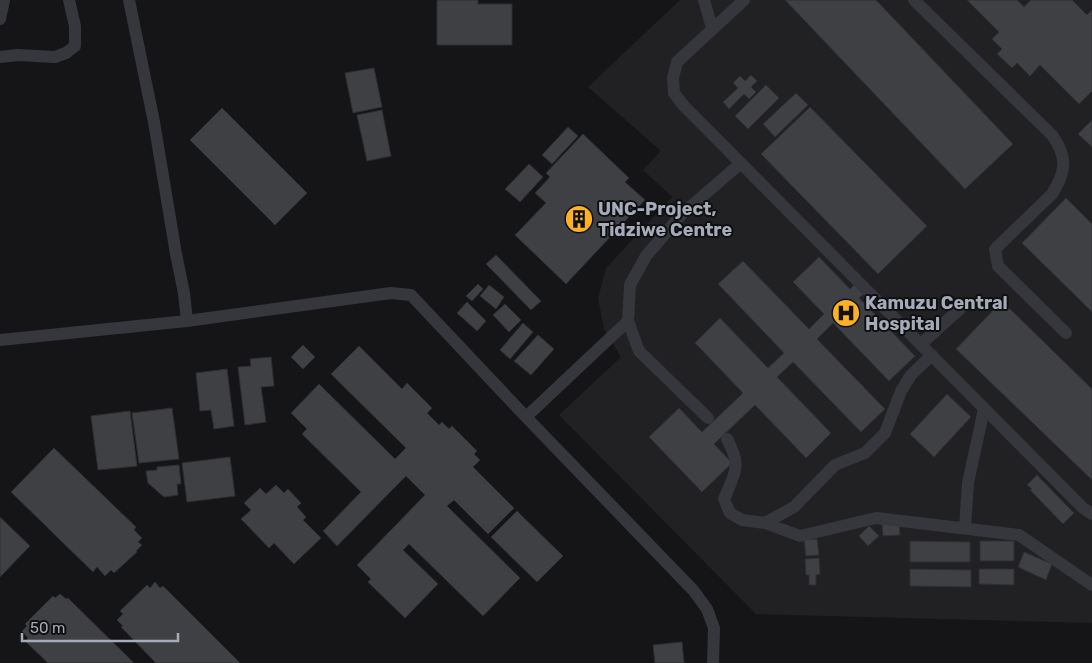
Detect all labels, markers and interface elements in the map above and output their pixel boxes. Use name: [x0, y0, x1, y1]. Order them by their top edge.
place label: UNC-Project, Tidziwe Centre: [598, 198, 732, 241]
building icon: UNC-Project, Tidziwe Centre: [564, 204, 594, 234]
place label: Kamuzu Central Hospital: [865, 292, 1008, 335]
hospital icon: Kamuzu Central Hospital: [831, 298, 861, 328]
scale bar: [22, 610, 179, 642]
text: 50 m: [30, 619, 65, 637]

